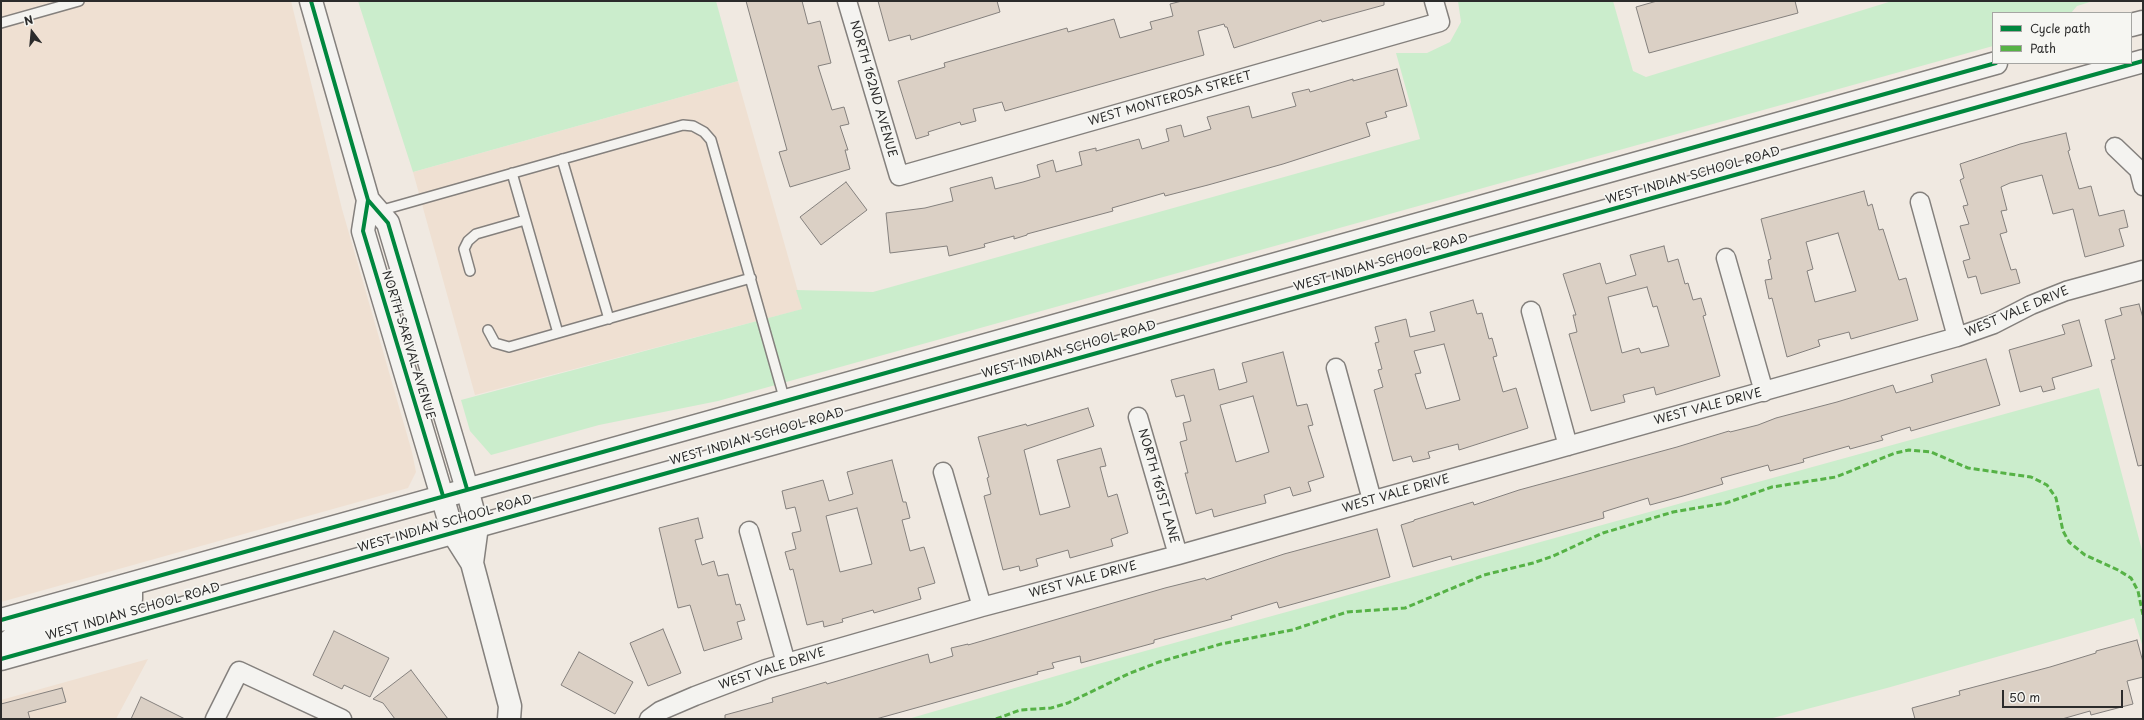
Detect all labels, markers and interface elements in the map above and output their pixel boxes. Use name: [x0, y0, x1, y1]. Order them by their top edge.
text: N: [22, 11, 35, 29]
north arrow: [12, 12, 52, 52]
legend: [1992, 12, 2132, 64]
street label: NORTH 162ND AVENUE: [847, 19, 899, 159]
text: Cycle path: [2030, 19, 2091, 37]
text: Path: [2030, 39, 2056, 57]
street label: WEST MONTEROSA STREET: [1087, 69, 1253, 129]
street label: WEST INDIAN SCHOOL ROAD: [1604, 144, 1782, 208]
street label: WEST INDIAN SCHOOL ROAD: [1292, 231, 1470, 295]
street label: NORTH SARIVAL AVENUE: [379, 269, 437, 421]
street label: WEST VALE DRIVE: [1963, 284, 2071, 340]
street label: WEST INDIAN SCHOOL ROAD: [980, 318, 1158, 382]
street label: WEST VALE DRIVE: [1653, 386, 1763, 428]
street label: WEST INDIAN SCHOOL ROAD: [668, 405, 846, 469]
street label: NORTH 161ST LANE: [1135, 427, 1181, 545]
street label: WEST VALE DRIVE: [1341, 472, 1451, 516]
street label: WEST INDIAN SCHOOL ROAD: [356, 492, 534, 556]
street label: WEST VALE DRIVE: [1028, 559, 1138, 601]
street label: WEST INDIAN SCHOOL ROAD: [44, 580, 222, 644]
street label: WEST VALE DRIVE: [717, 645, 827, 693]
scale bar: [2004, 682, 2125, 708]
text: 50 m: [2009, 688, 2040, 706]

